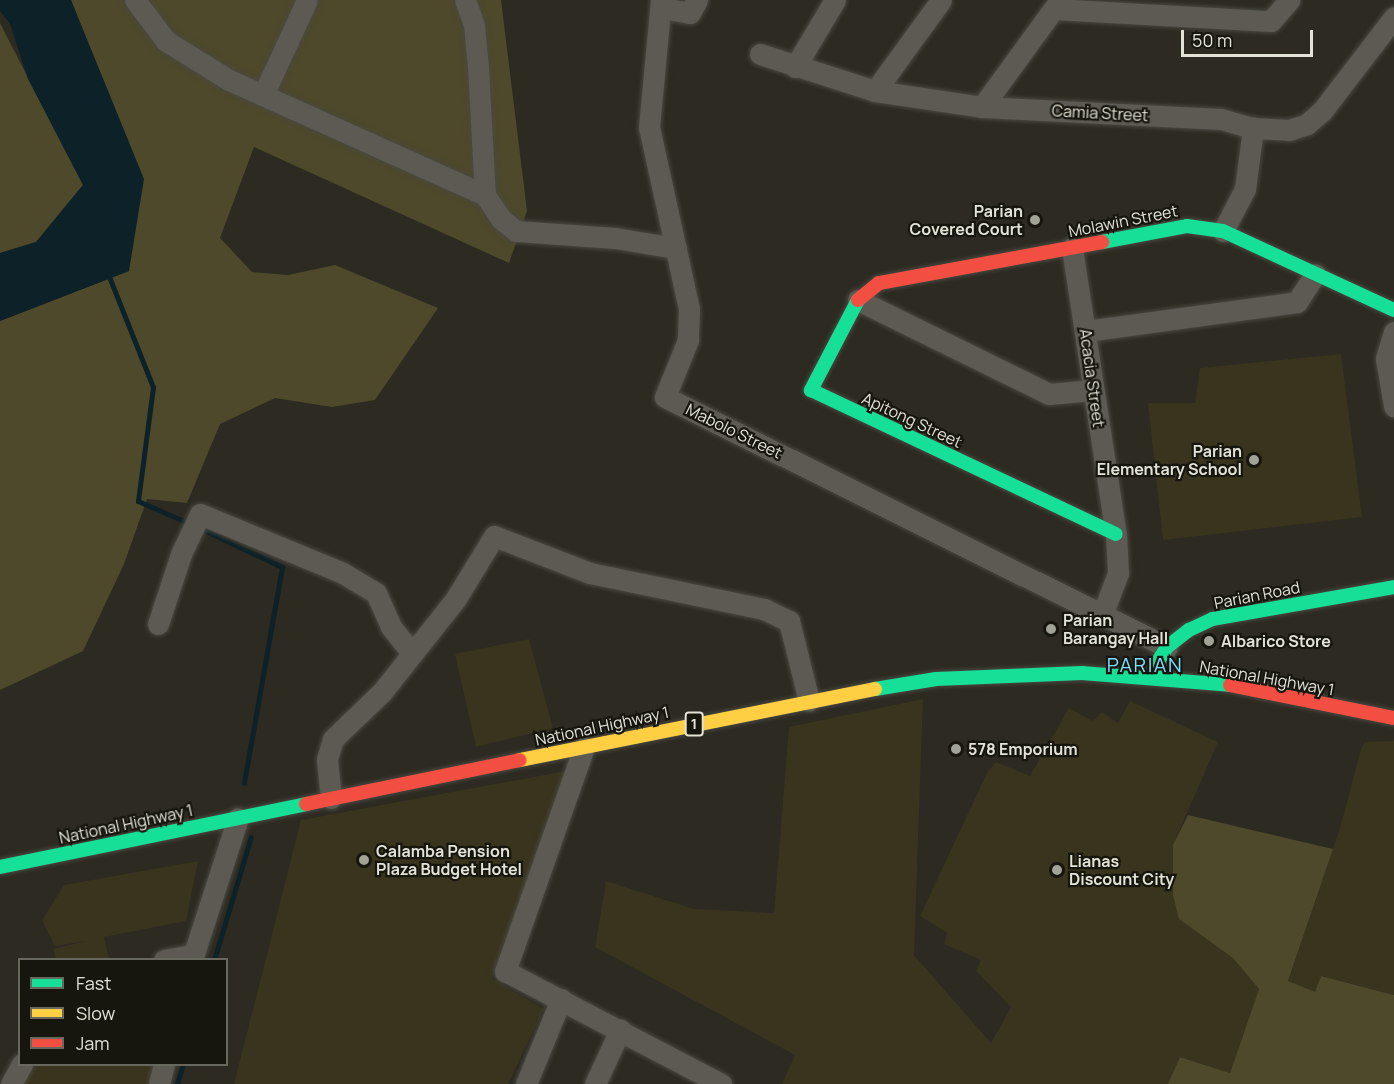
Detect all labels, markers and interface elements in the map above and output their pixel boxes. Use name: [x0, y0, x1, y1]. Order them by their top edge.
scale bar: [1184, 18, 1316, 56]
text: 50 m: [1192, 28, 1232, 52]
street label: Camia Street: [1051, 101, 1149, 125]
place label: Parian Covered Court: [910, 201, 1023, 239]
street label: Molawin Street: [1067, 201, 1179, 241]
marker: Parian Covered Court: [1028, 213, 1042, 227]
street label: Acacia Street: [1076, 328, 1108, 428]
street label: Apitong Street: [859, 388, 965, 452]
street label: Mabolo Street: [683, 399, 785, 463]
place label: Parian Elementary School: [1097, 441, 1242, 479]
marker: Parian Elementary School: [1247, 453, 1261, 467]
street label: Parian Road: [1212, 577, 1302, 613]
place label: Parian Barangay Hall: [1063, 610, 1168, 648]
marker: Parian Barangay Hall: [1044, 622, 1058, 636]
place label: Albarico Store: [1221, 631, 1331, 651]
marker: Albarico Store: [1202, 634, 1216, 648]
district label: PARIAN: [1107, 652, 1183, 676]
street label: National Highway 1: [1198, 657, 1336, 699]
street label: National Highway 1: [533, 702, 671, 750]
road number: 1: [684, 712, 704, 736]
place label: 578 Emporium: [968, 739, 1078, 759]
marker: 578 Emporium: [949, 742, 963, 756]
street label: National Highway 1: [57, 800, 195, 848]
place label: Calamba Pension Plaza Budget Hotel: [376, 841, 522, 879]
place label: Lianas Discount City: [1069, 851, 1174, 889]
marker: Calamba Pension Plaza Budget Hotel: [357, 853, 371, 867]
marker: Lianas Discount City: [1050, 863, 1064, 877]
legend: [18, 958, 228, 1066]
text: Fast: [76, 971, 111, 995]
text: Slow: [76, 1001, 115, 1025]
text: Jam: [76, 1031, 110, 1055]

